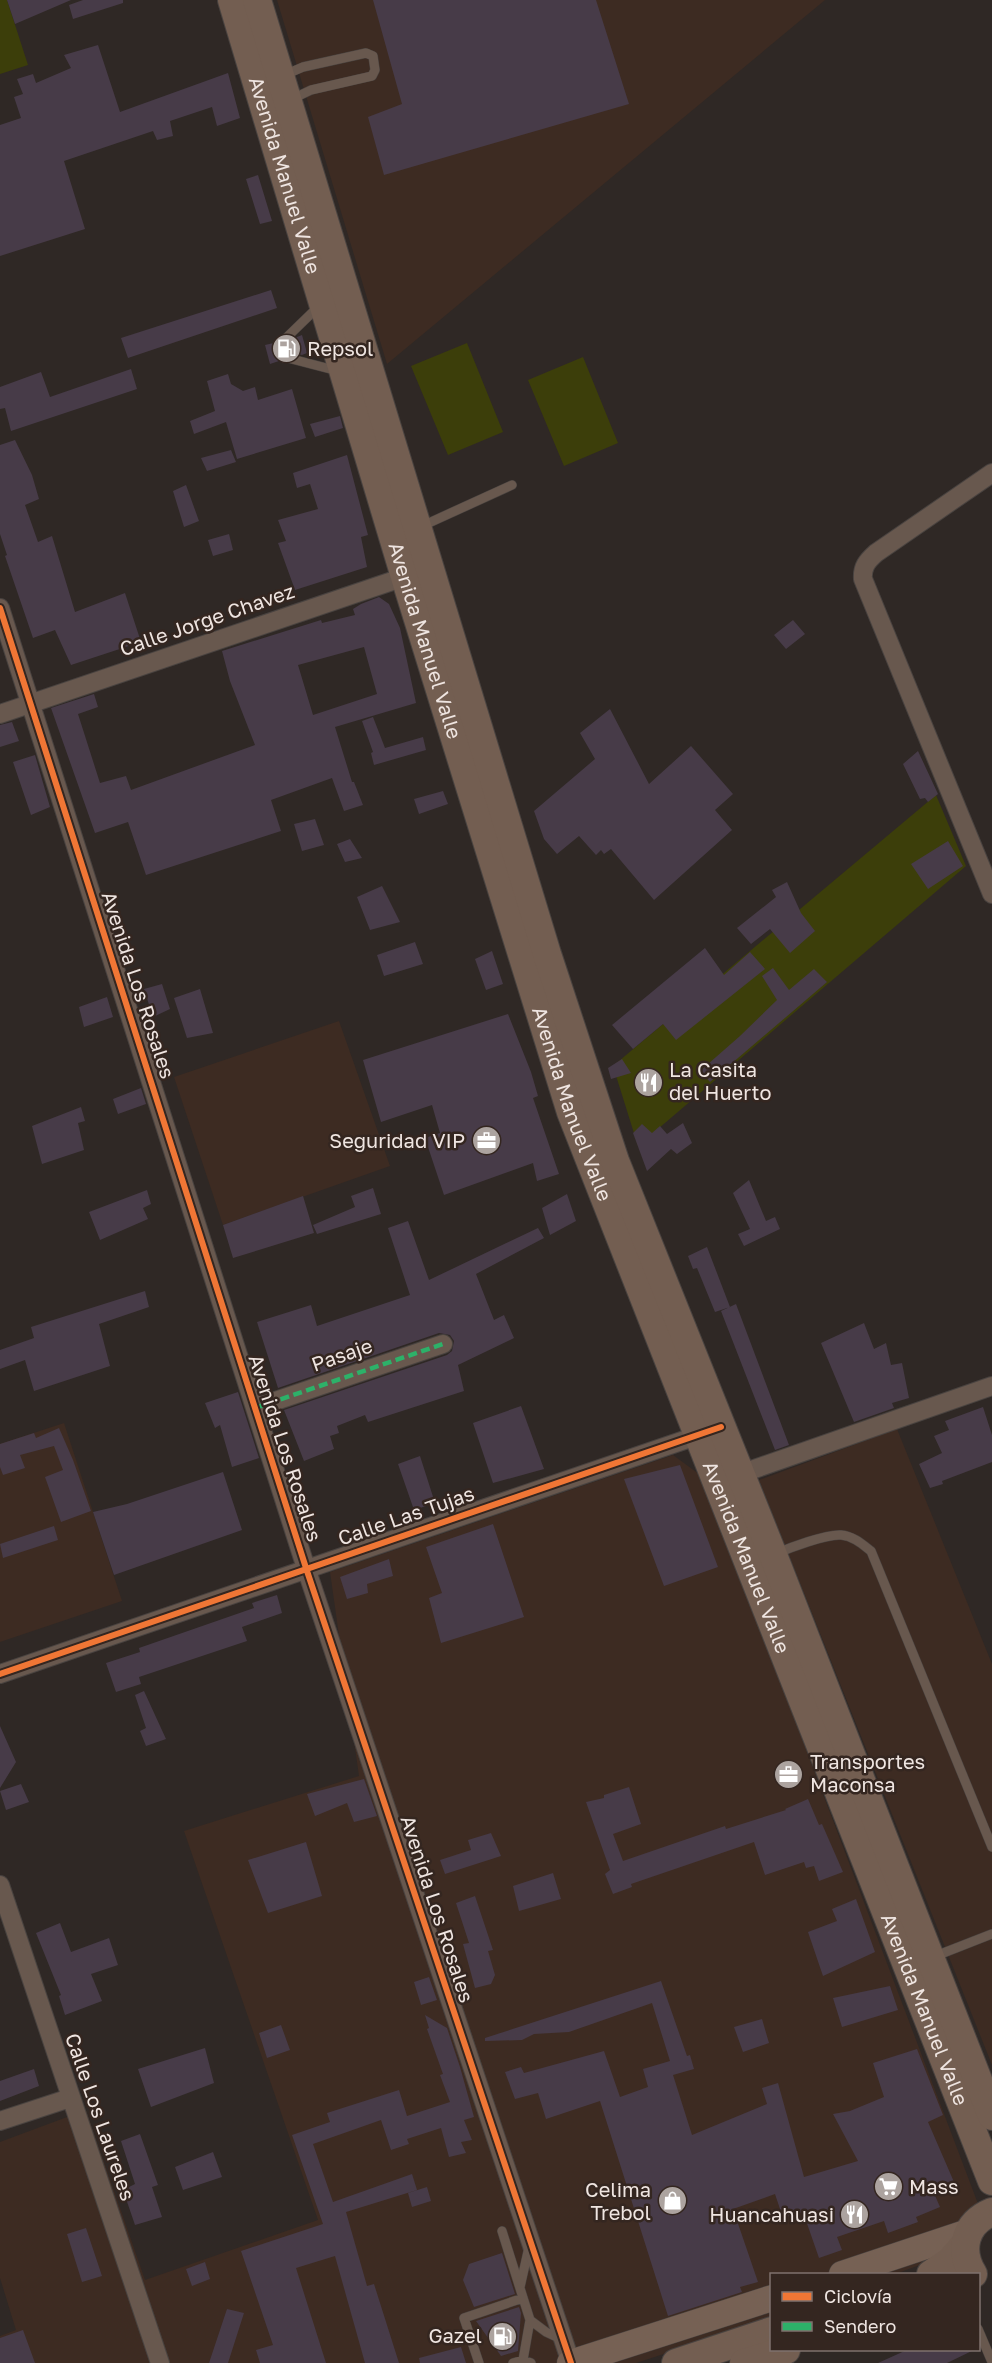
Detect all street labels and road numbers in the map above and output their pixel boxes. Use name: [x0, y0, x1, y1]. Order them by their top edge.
street label: Avenida Manuel Valle: [245, 74, 326, 276]
street label: Avenida Manuel Valle: [384, 539, 467, 742]
street label: Calle Jorge Chavez: [116, 578, 297, 660]
street label: Avenida Los Rosales: [97, 888, 181, 1081]
street label: Avenida Manuel Valle: [528, 1003, 618, 1204]
street label: Pasaje: [308, 1332, 375, 1376]
street label: Avenida Los Rosales: [244, 1351, 328, 1544]
street label: Avenida Manuel Valle: [699, 1457, 796, 1656]
street label: Calle Las Tujas: [334, 1481, 477, 1550]
street label: Avenida Los Rosales: [396, 1812, 480, 2005]
street label: Avenida Manuel Valle: [877, 1909, 974, 2109]
street label: Calle Los Laureles: [61, 2030, 141, 2204]

